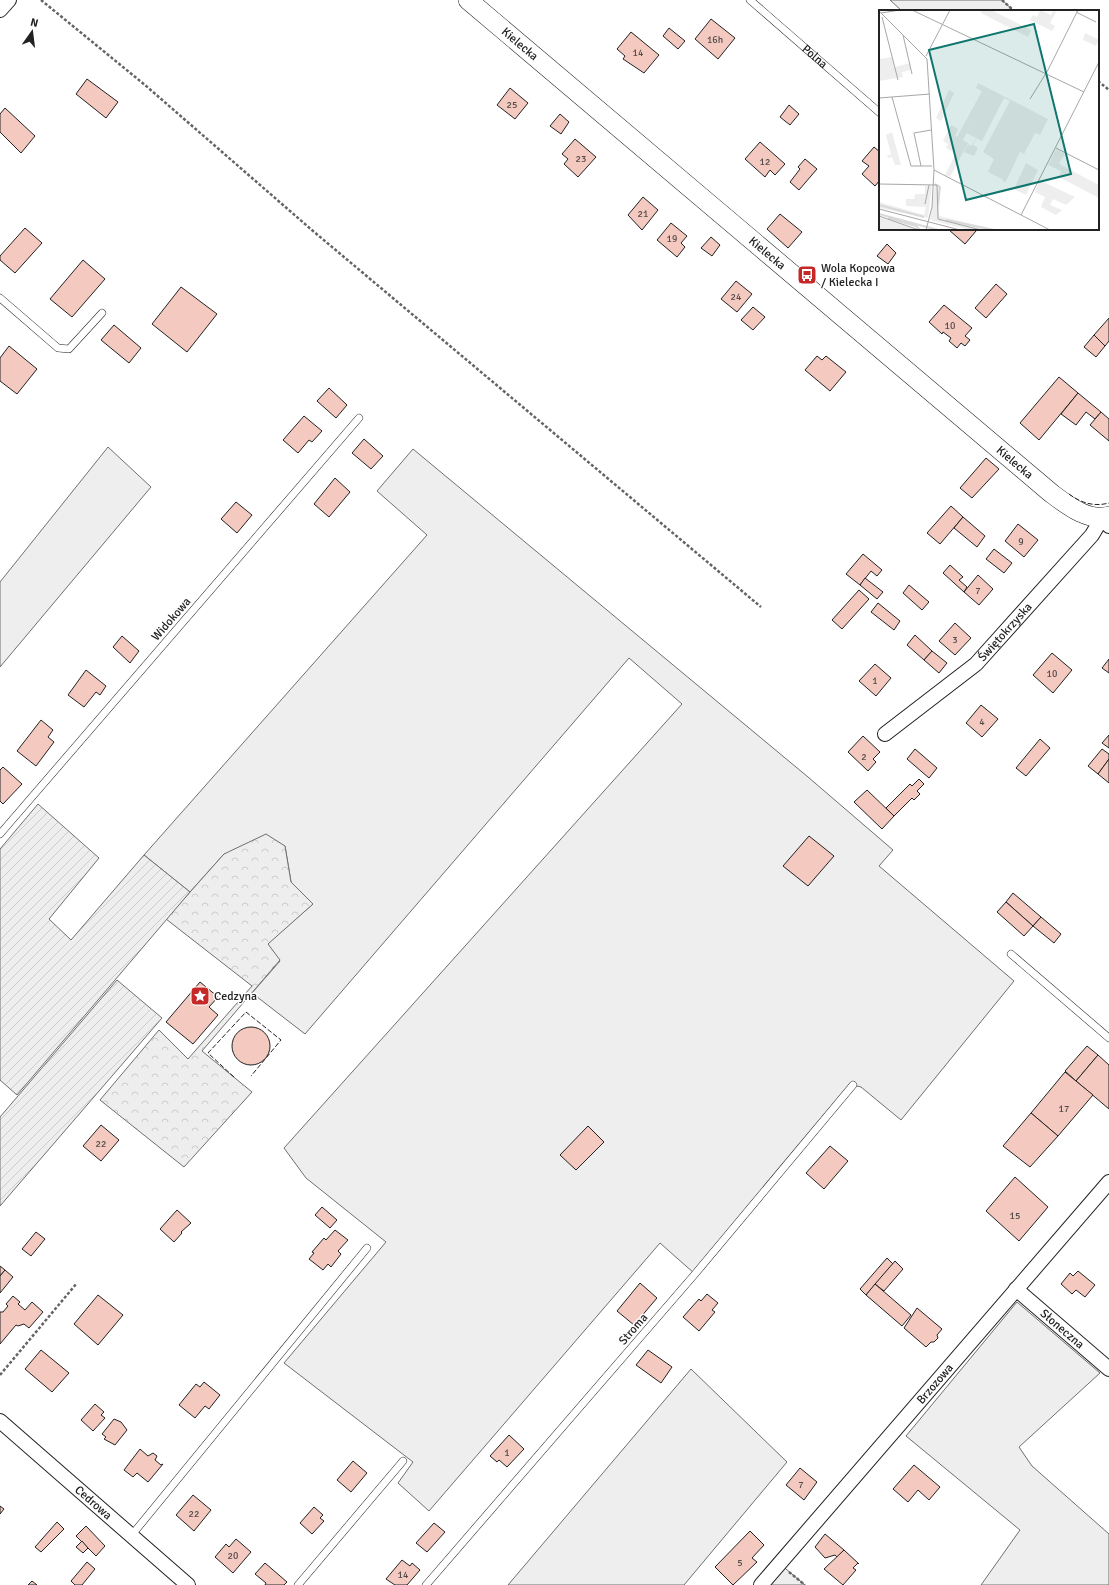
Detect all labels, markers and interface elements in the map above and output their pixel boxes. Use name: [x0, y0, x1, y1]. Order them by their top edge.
inset map: [879, 10, 1099, 230]
north arrow: [12, 12, 52, 52]
text: N: [29, 16, 40, 30]
street label: Kielecka: [498, 24, 541, 64]
house number: 16h: [707, 34, 723, 46]
street label: Polna: [799, 42, 830, 72]
house number: 14: [633, 47, 644, 59]
house number: 25: [507, 99, 517, 111]
house number: 23: [576, 153, 586, 165]
house number: 12: [760, 156, 770, 168]
house number: 21: [638, 208, 648, 220]
house number: 19: [667, 233, 677, 245]
street label: Kielecka: [745, 234, 789, 273]
place label: Wola Kopcowa / Kielecka I: [821, 261, 895, 290]
bus stop icon: Wola Kopcowa / Kielecka I: [796, 264, 818, 286]
house number: 24: [731, 291, 742, 303]
house number: 10: [945, 320, 955, 332]
street label: Kielecka: [993, 443, 1036, 483]
house number: 9: [1018, 536, 1024, 548]
house number: 7: [975, 585, 981, 597]
street label: Widokowa: [148, 595, 194, 644]
street label: Świętokrzyska: [975, 600, 1036, 665]
house number: 3: [952, 634, 958, 646]
house number: 10: [1047, 668, 1057, 680]
house number: 1: [872, 675, 878, 687]
house number: 4: [979, 716, 985, 728]
house number: 2: [861, 751, 867, 763]
place icon: Cedzyna: [189, 985, 211, 1007]
place label: Cedzyna: [214, 989, 257, 1004]
house number: 17: [1059, 1103, 1069, 1115]
house number: 22: [96, 1138, 106, 1150]
house number: 15: [1010, 1210, 1020, 1222]
street label: Słoneczna: [1037, 1306, 1087, 1352]
street label: Stroma: [616, 1310, 651, 1348]
street label: Brzozowa: [914, 1361, 957, 1407]
house number: 1: [504, 1447, 510, 1459]
house number: 7: [798, 1479, 804, 1491]
street label: Cedrowa: [71, 1483, 115, 1523]
house number: 22: [189, 1508, 199, 1520]
house number: 20: [228, 1550, 238, 1562]
house number: 5: [737, 1557, 743, 1569]
house number: 14: [398, 1569, 409, 1581]

